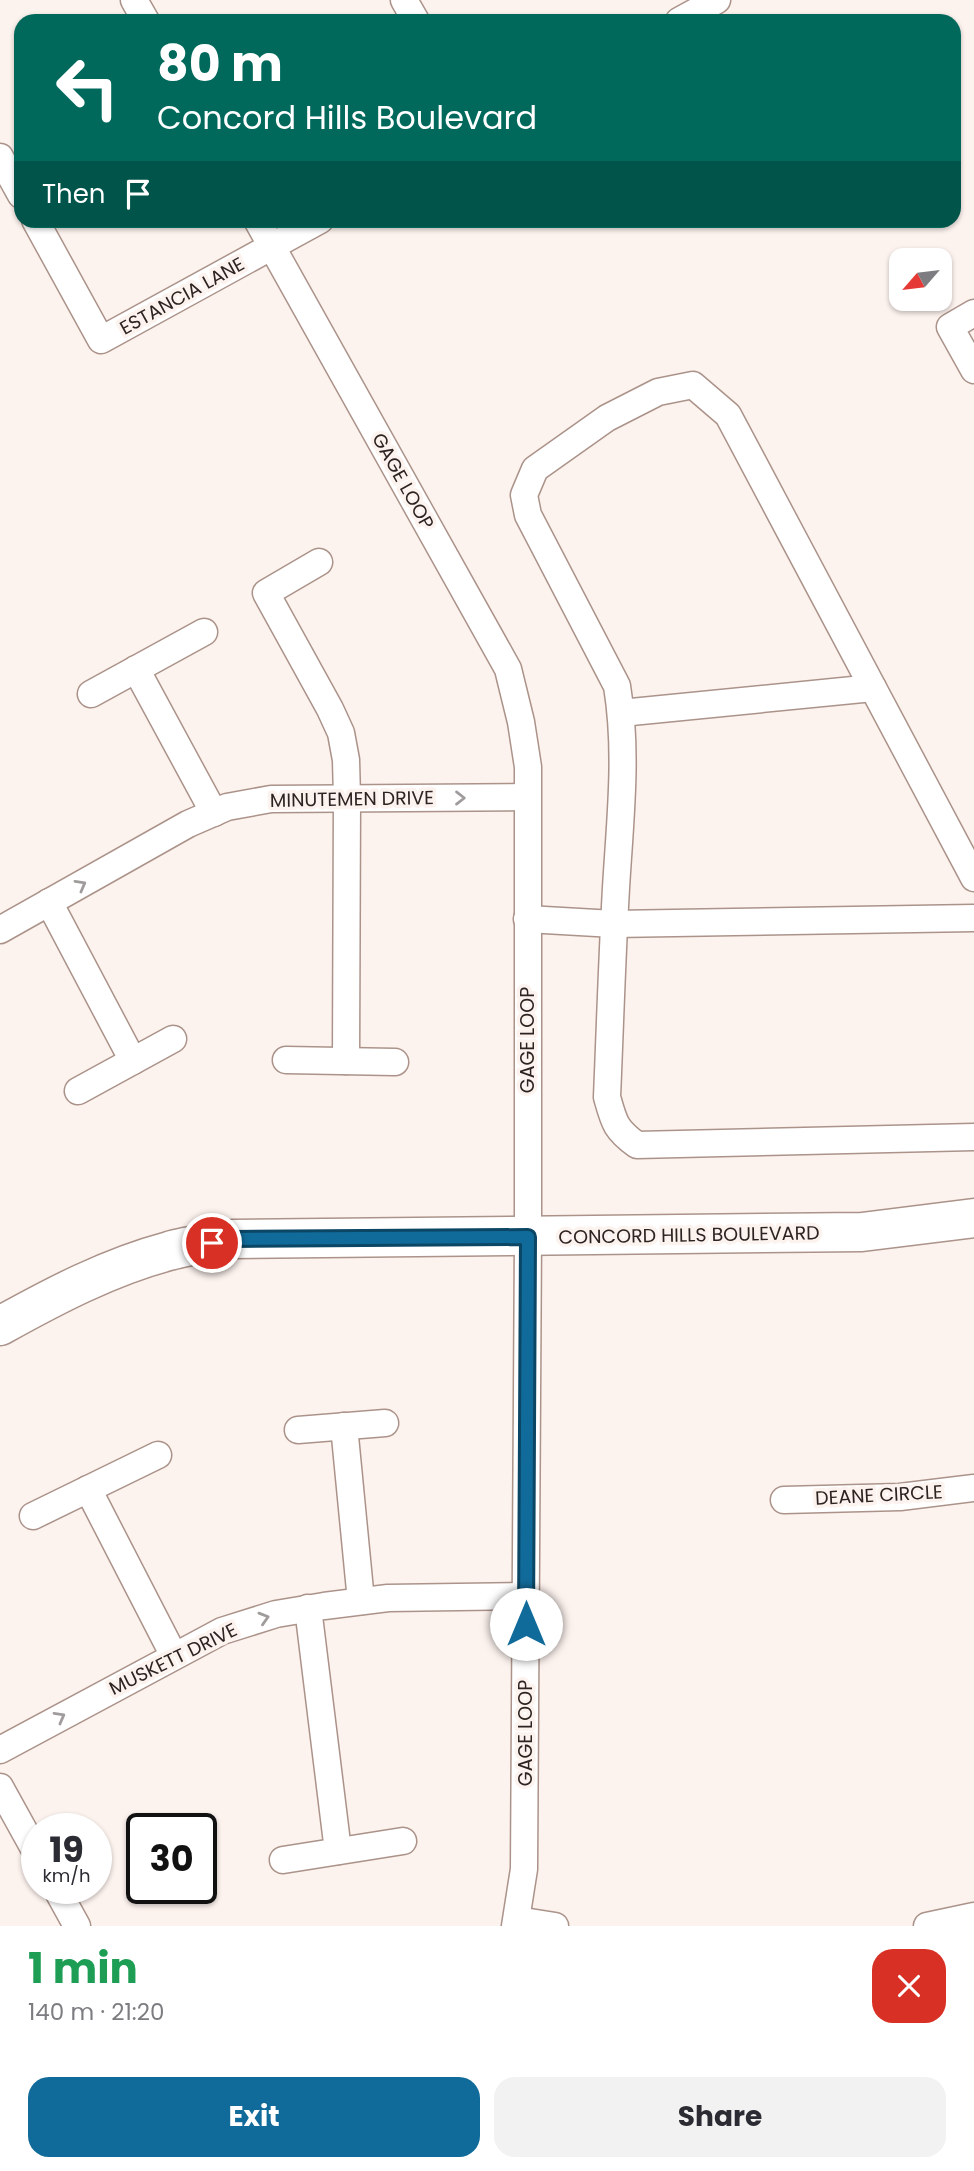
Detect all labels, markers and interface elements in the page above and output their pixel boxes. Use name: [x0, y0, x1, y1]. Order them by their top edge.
text: 80 m: [157, 30, 283, 98]
icon: left: [42, 42, 133, 133]
text: Concord Hills Boulevard: [157, 95, 537, 140]
icon: arrive: [119, 175, 157, 213]
text: Then: [42, 176, 105, 212]
north arrow: [889, 248, 952, 312]
map controls: [889, 248, 952, 311]
street label: ESTANCIA LANE: [115, 251, 249, 341]
street label: GAGE LOOP: [365, 428, 441, 534]
street label: MINUTEMEN DRIVE: [270, 784, 434, 814]
one-way arrow: [454, 790, 465, 805]
one-way arrow: [73, 880, 86, 893]
street label: GAGE LOOP: [514, 987, 541, 1093]
pin: [182, 1213, 242, 1273]
street label: CONCORD HILLS BOULEVARD: [558, 1219, 820, 1251]
icon: arrive: [193, 1224, 231, 1262]
street label: DEANE CIRCLE: [815, 1478, 943, 1512]
position arrow: [489, 1587, 563, 1661]
one-way arrow: [257, 1612, 270, 1626]
street label: MUSKETT DRIVE: [104, 1616, 242, 1702]
street label: GAGE LOOP: [512, 1680, 539, 1786]
one-way arrow: [53, 1712, 65, 1725]
speed limit sign: 30: [126, 1813, 217, 1904]
text: 19: [49, 1825, 84, 1874]
text: km/h: [43, 1863, 90, 1888]
text: 1 min: [28, 1939, 138, 1998]
button: close: [872, 1949, 946, 2023]
text: 140 m · 21:20: [28, 1996, 164, 2028]
button: Exit: [28, 2077, 480, 2157]
button: Share: [494, 2077, 946, 2157]

